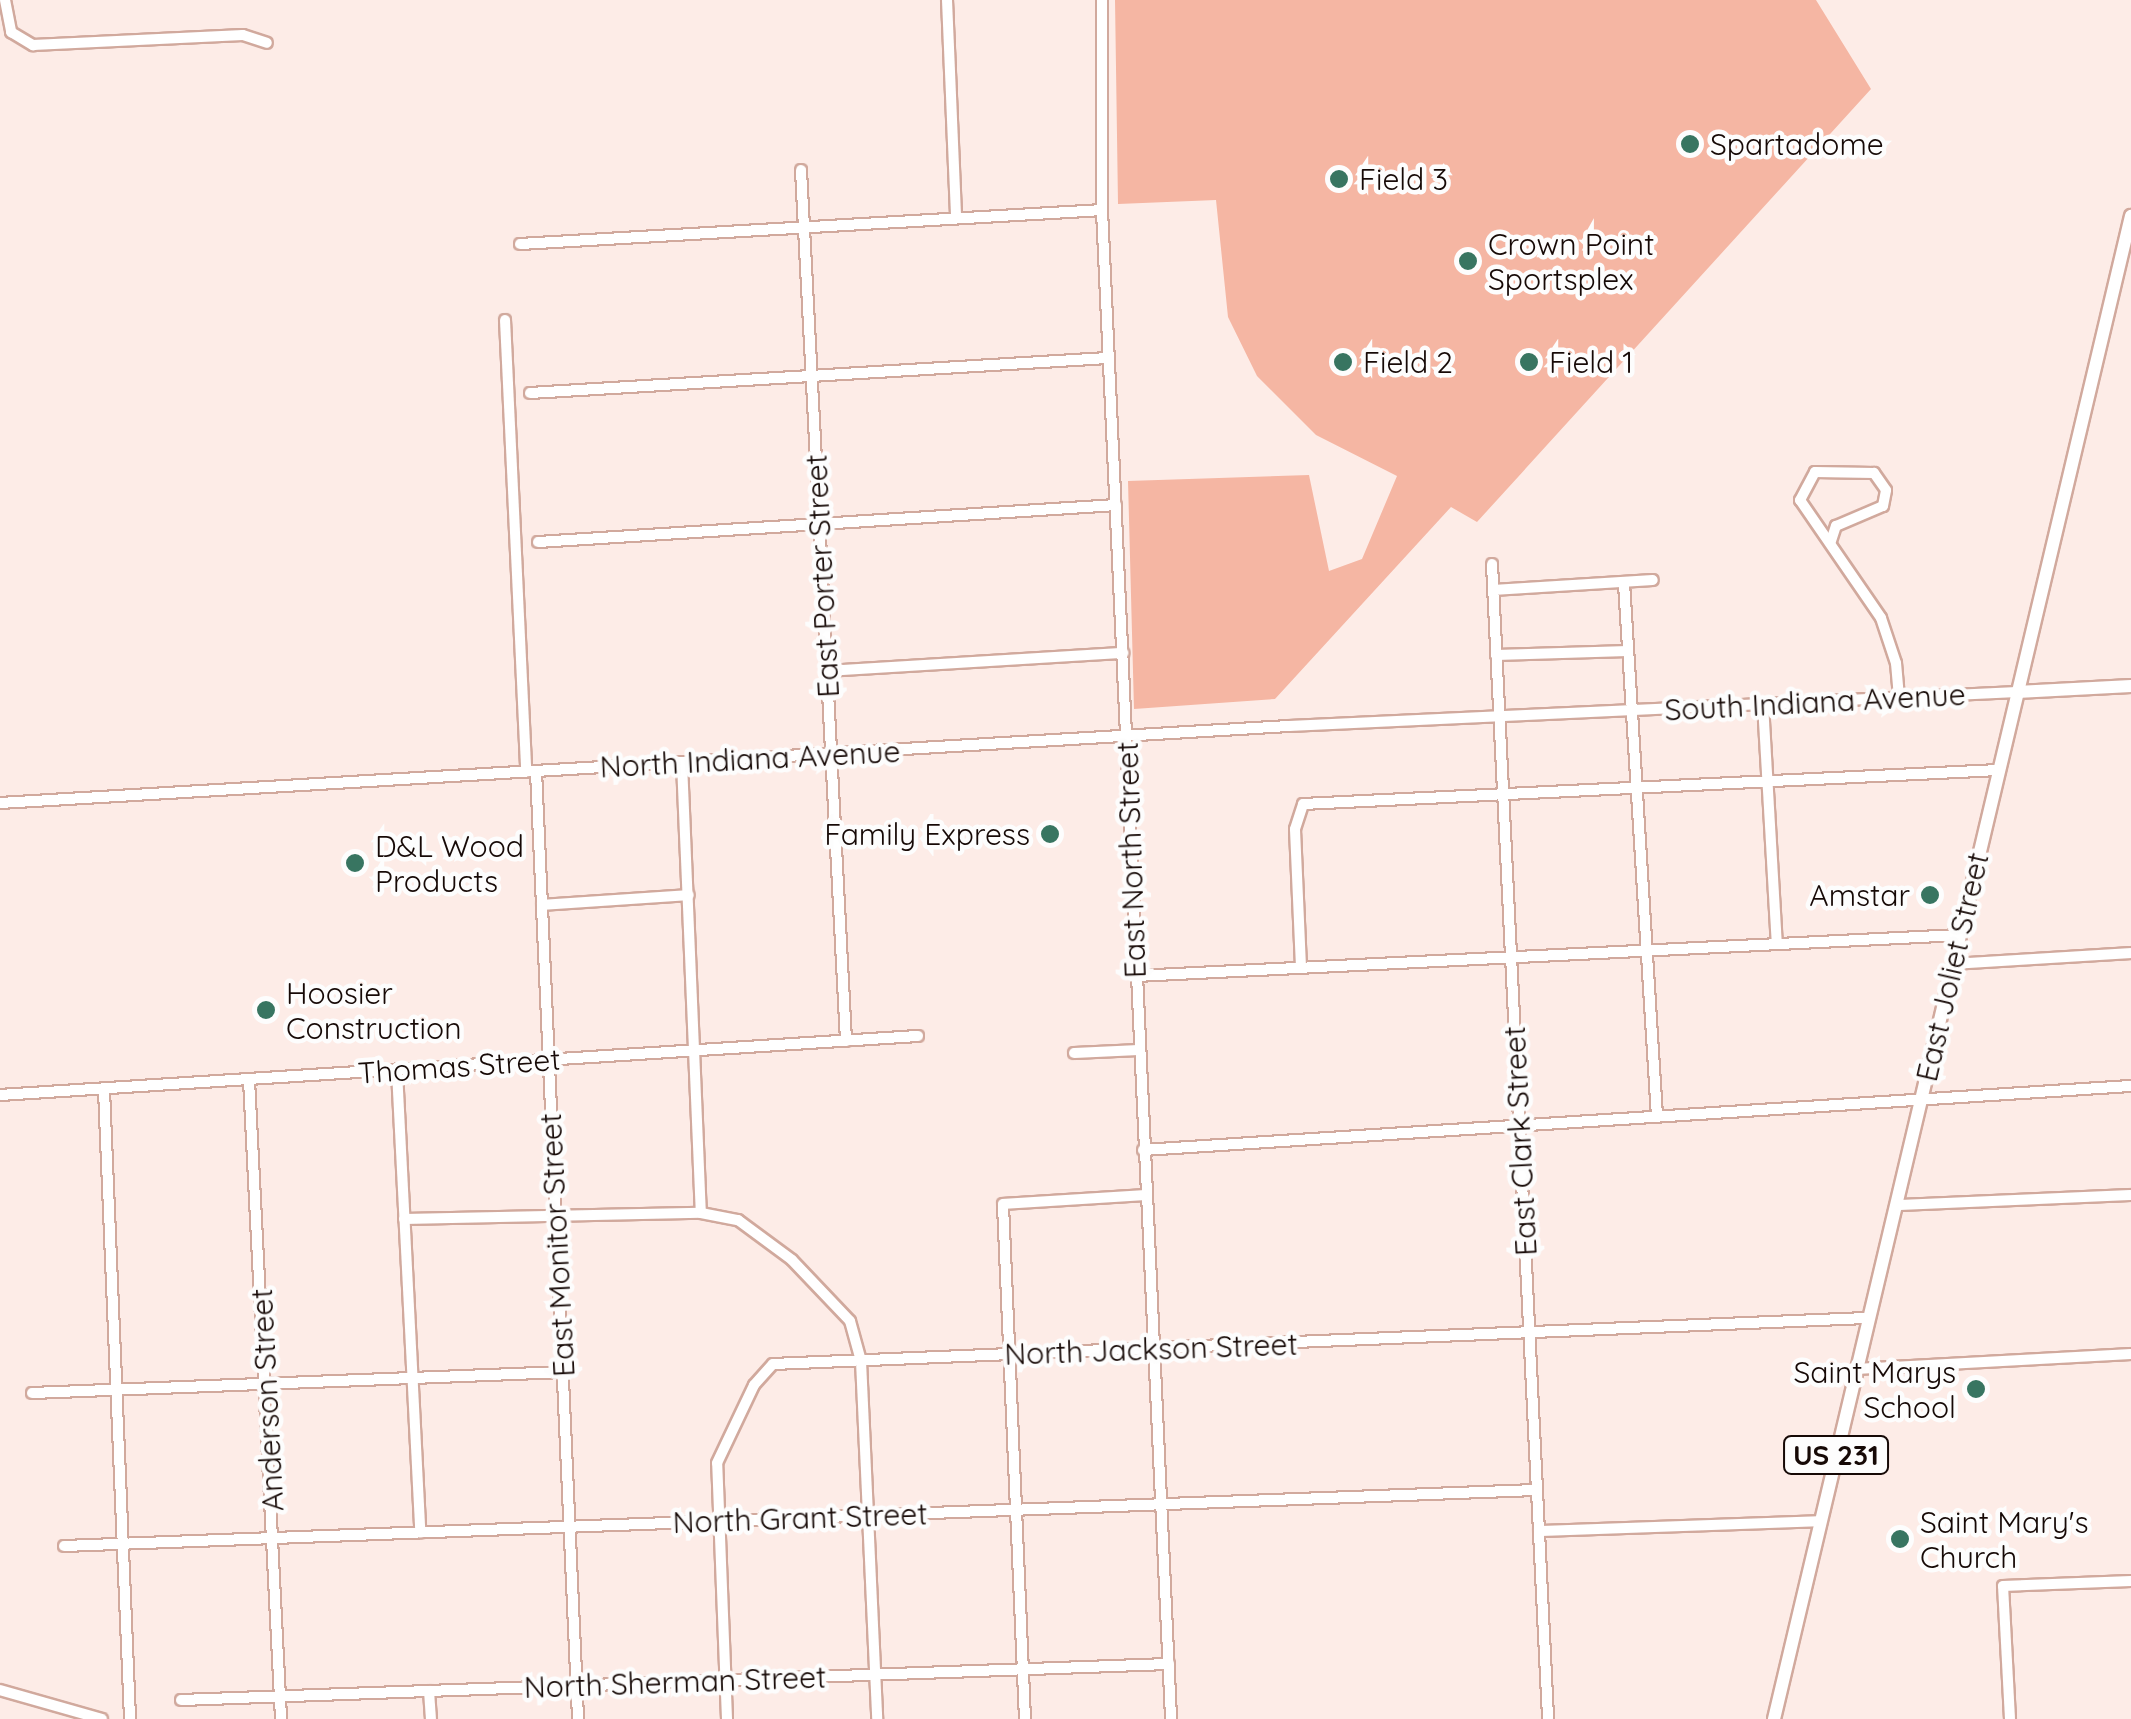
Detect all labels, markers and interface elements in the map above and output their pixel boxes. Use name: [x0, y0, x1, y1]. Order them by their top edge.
place label: Spartadome: [1710, 126, 1884, 162]
marker: Spartadome: [1679, 133, 1701, 155]
place label: Field 3: [1359, 161, 1448, 197]
marker: Field 3: [1328, 168, 1350, 190]
place label: Crown Point Sportsplex: [1488, 226, 1654, 296]
marker: Crown Point Sportsplex: [1457, 250, 1479, 272]
place label: Field 2: [1363, 344, 1453, 380]
place label: Field 1: [1549, 344, 1633, 380]
marker: Field 2: [1332, 351, 1354, 373]
marker: Field 1: [1518, 351, 1540, 373]
street label: East Porter Street: [798, 453, 846, 699]
street label: South Indiana Avenue: [1664, 676, 1966, 728]
street label: North Indiana Avenue: [599, 733, 901, 785]
street label: East North Street: [1109, 741, 1153, 979]
place label: Family Express: [824, 816, 1030, 852]
marker: Family Express: [1039, 823, 1061, 845]
place label: D&L Wood Products: [375, 828, 524, 898]
street label: East Joliet Street: [1908, 849, 1996, 1085]
marker: D&L Wood Products: [344, 852, 366, 874]
place label: Amstar: [1809, 877, 1910, 913]
marker: Amstar: [1919, 884, 1941, 906]
place label: Hoosier Construction: [286, 975, 461, 1046]
marker: Hoosier Construction: [255, 999, 277, 1021]
street label: East Clark Street: [1496, 1025, 1544, 1257]
street label: Thomas Street: [356, 1041, 562, 1091]
street label: East Monitor Street: [532, 1112, 582, 1378]
street label: Anderson Street: [243, 1288, 291, 1512]
street label: North Jackson Street: [1004, 1326, 1298, 1372]
place label: Saint Marys School: [1793, 1354, 1956, 1424]
marker: Saint Marys School: [1965, 1378, 1987, 1400]
road number: US 231: [1781, 1432, 1891, 1478]
street label: North Grant Street: [672, 1496, 928, 1540]
place label: Saint Mary's Church: [1920, 1504, 2089, 1574]
marker: Saint Mary's Church: [1889, 1528, 1911, 1550]
street label: North Sherman Street: [523, 1659, 827, 1705]

